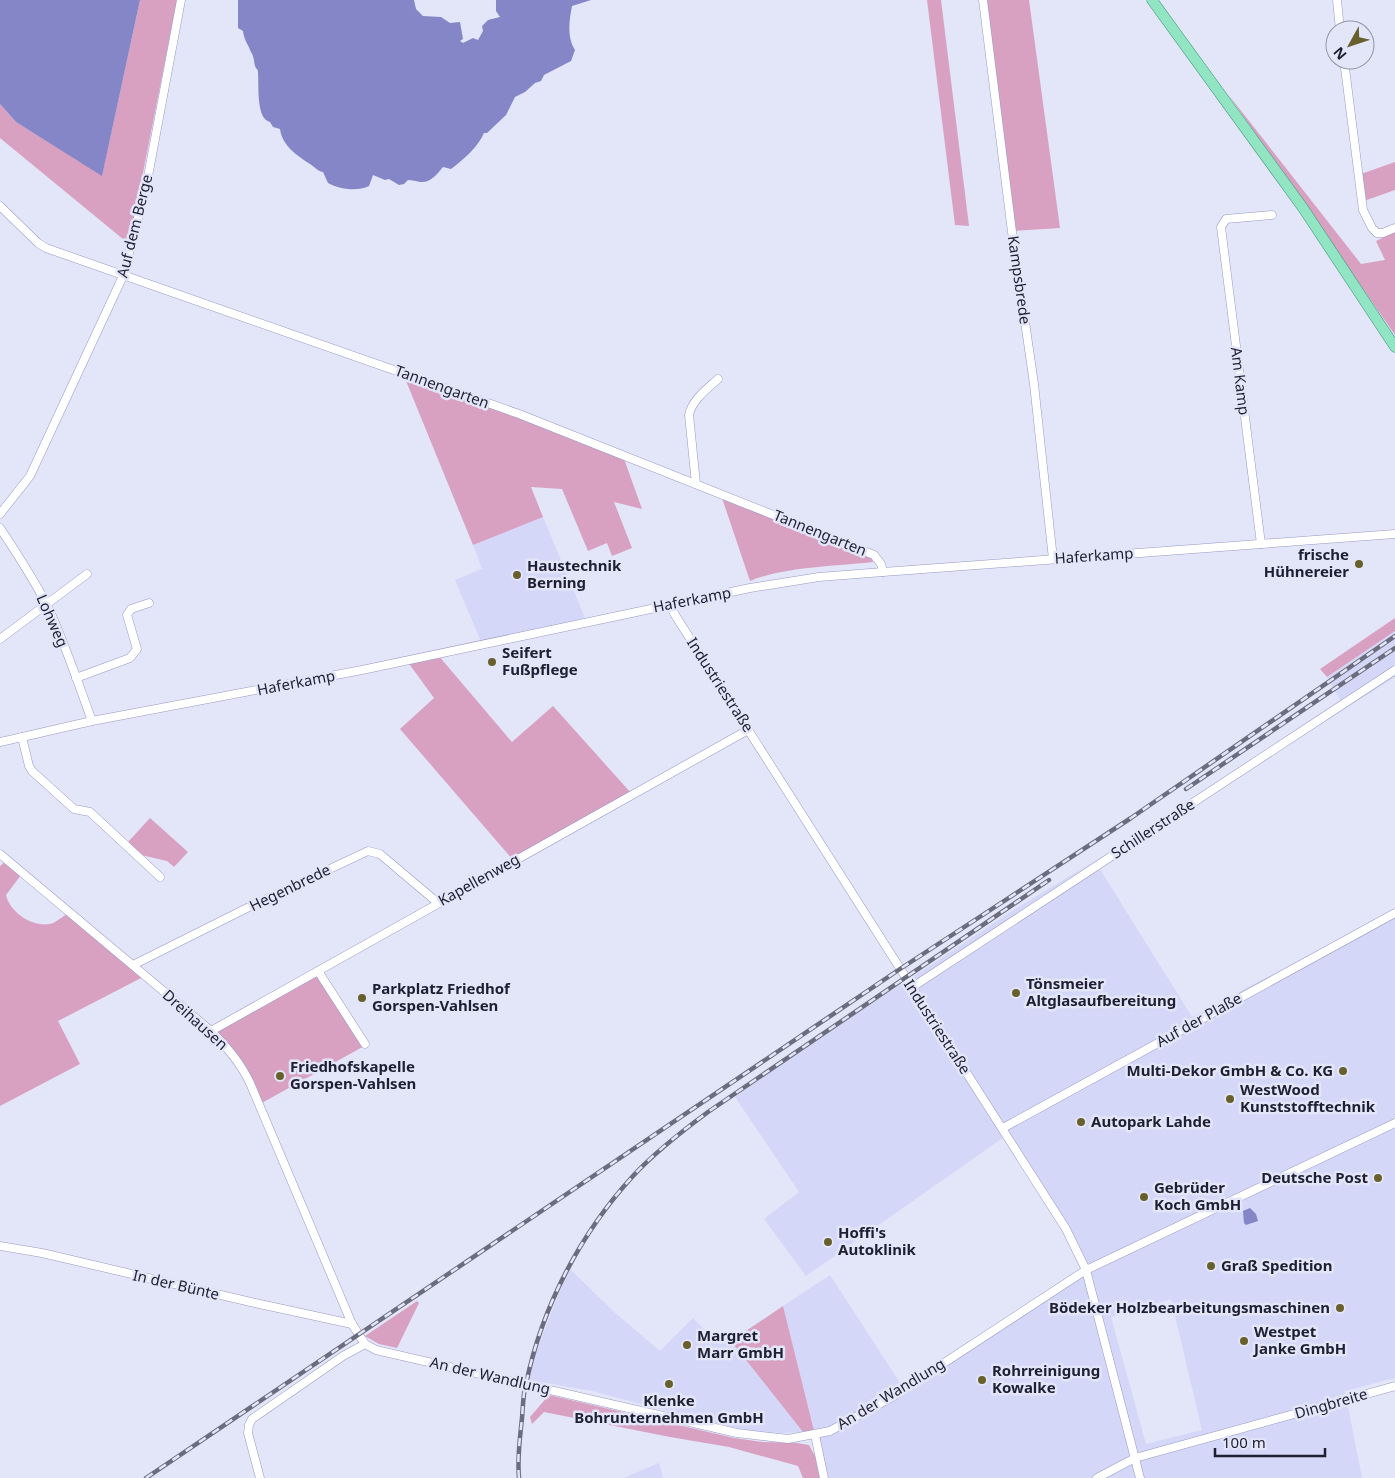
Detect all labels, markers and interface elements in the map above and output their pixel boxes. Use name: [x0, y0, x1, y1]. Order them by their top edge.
north arrow: [1325, 20, 1375, 70]
text: N: [1329, 43, 1351, 64]
street label: Auf dem Berge: [112, 172, 156, 279]
street label: Kampsbrede: [1004, 234, 1036, 326]
street label: Am Kamp: [1227, 346, 1255, 416]
street label: Tannengarten: [392, 360, 492, 412]
street label: Tannengarten: [771, 504, 870, 560]
street label: Haferkamp: [1054, 542, 1134, 568]
place label: frische Hühnereier: [1264, 544, 1349, 581]
place label: Haustechnik Berning: [527, 555, 622, 592]
marker: frische Hühnereier: [1353, 558, 1365, 570]
marker: Haustechnik Berning: [511, 569, 523, 581]
street label: Haferkamp: [651, 582, 733, 616]
street label: Lohweg: [32, 591, 73, 650]
street label: Industriestraße: [683, 633, 759, 736]
place label: Seifert Fußpflege: [502, 642, 578, 679]
marker: Seifert Fußpflege: [486, 656, 498, 668]
street label: Haferkamp: [255, 665, 337, 699]
street label: Schillerstraße: [1107, 794, 1198, 863]
street label: Kapellenweg: [434, 848, 523, 910]
street label: Hegenbrede: [246, 859, 333, 915]
place label: Tönsmeier Altglasaufbereitung: [1026, 973, 1176, 1010]
street label: Industriestraße: [900, 975, 976, 1078]
place label: Parkplatz Friedhof Gorspen-Vahlsen: [372, 978, 511, 1015]
street label: Dreihausen: [159, 985, 232, 1054]
marker: Tönsmeier Altglasaufbereitung: [1010, 987, 1022, 999]
street label: Auf der Plaße: [1152, 987, 1245, 1051]
marker: Parkplatz Friedhof Gorspen-Vahlsen: [356, 992, 368, 1004]
place label: Friedhofskapelle Gorspen-Vahlsen: [290, 1056, 416, 1093]
place label: Multi-Dekor GmbH & Co. KG: [1126, 1060, 1333, 1080]
marker: Multi-Dekor GmbH & Co. KG: [1337, 1065, 1349, 1077]
marker: Friedhofskapelle Gorspen-Vahlsen: [274, 1070, 286, 1082]
place label: WestWood Kunststofftechnik: [1240, 1079, 1376, 1116]
marker: WestWood Kunststofftechnik: [1224, 1093, 1236, 1105]
place label: Autopark Lahde: [1091, 1111, 1211, 1131]
marker: Autopark Lahde: [1075, 1116, 1087, 1128]
place label: Deutsche Post: [1261, 1167, 1368, 1187]
marker: Deutsche Post: [1372, 1172, 1384, 1184]
place label: Gebrüder Koch GmbH: [1154, 1177, 1241, 1214]
marker: Gebrüder Koch GmbH: [1138, 1191, 1150, 1203]
place label: Hoffi's Autoklinik: [838, 1222, 917, 1259]
marker: Hoffi's Autoklinik: [822, 1236, 834, 1248]
place label: Graß Spedition: [1221, 1255, 1333, 1275]
marker: Graß Spedition: [1205, 1260, 1217, 1272]
street label: In der Bünte: [131, 1264, 221, 1304]
place label: Bödeker Holzbearbeitungsmaschinen: [1049, 1297, 1330, 1317]
marker: Bödeker Holzbearbeitungsmaschinen: [1334, 1302, 1346, 1314]
place label: Westpet Janke GmbH: [1252, 1321, 1346, 1358]
place label: Margret Marr GmbH: [697, 1325, 784, 1362]
marker: Westpet Janke GmbH: [1238, 1335, 1250, 1347]
marker: Margret Marr GmbH: [681, 1339, 693, 1351]
street label: An der Wandlung: [428, 1351, 552, 1399]
street label: An der Wandlung: [833, 1353, 948, 1433]
place label: Rohrreinigung Kowalke: [992, 1360, 1100, 1397]
marker: Rohrreinigung Kowalke: [976, 1374, 988, 1386]
marker: Klenke Bohrunternehmen GmbH: [663, 1378, 675, 1390]
street label: Dingbreite: [1292, 1383, 1369, 1423]
place label: Klenke Bohrunternehmen GmbH: [574, 1390, 764, 1427]
scale bar: [1215, 1426, 1325, 1458]
text: 100 m: [1222, 1432, 1266, 1452]

